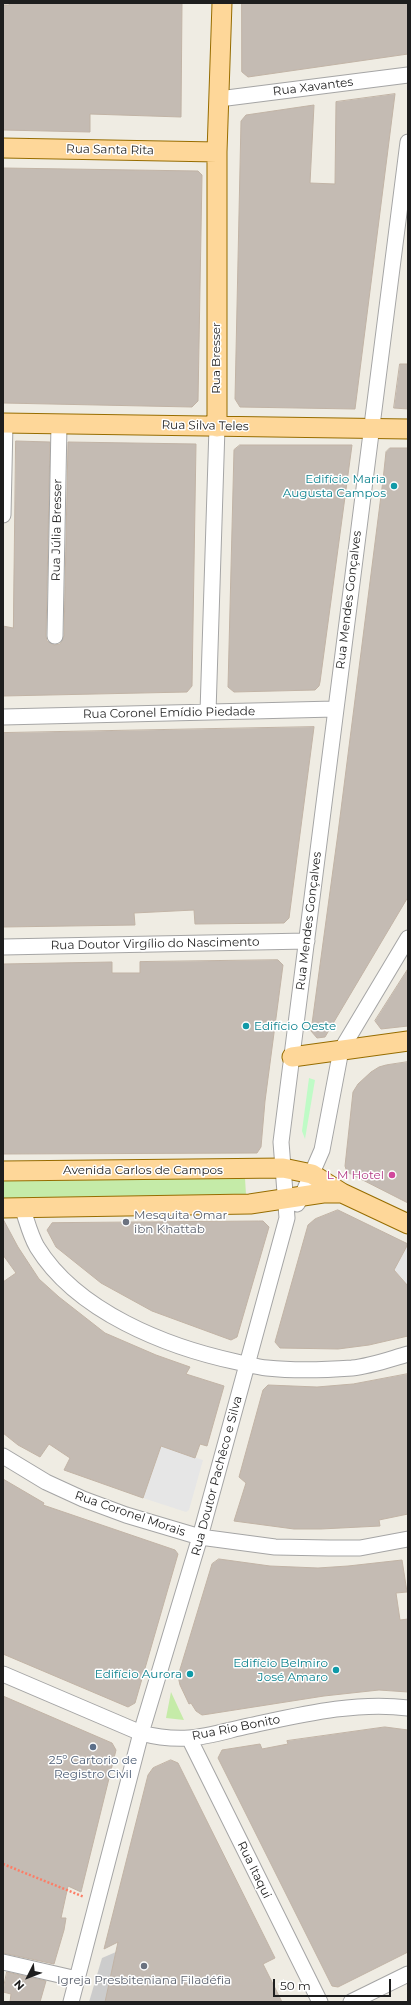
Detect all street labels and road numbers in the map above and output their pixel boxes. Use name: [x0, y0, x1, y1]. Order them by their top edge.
street label: Rua Xavantes: [272, 75, 354, 99]
street label: Rua Santa Rita: [66, 142, 154, 158]
street label: Rua Bresser: [209, 322, 223, 394]
street label: Rua Silva Teles: [161, 418, 249, 434]
street label: Rua Júlia Bresser: [49, 479, 65, 581]
street label: Rua Mendes Gonçalves: [333, 530, 365, 670]
street label: Rua Coronel Emídio Piedade: [83, 704, 255, 722]
street label: Rua Mendes Gonçalves: [293, 851, 325, 991]
street label: Rua Doutor Virgílio do Nascimento: [50, 935, 260, 953]
street label: Avenida Carlos de Campos: [63, 1163, 223, 1177]
street label: Rua Doutor Pachêco e Silva: [189, 1394, 245, 1558]
street label: Rua Coronel Morais: [73, 1488, 187, 1540]
street label: Rua Rio Bonito: [191, 1712, 281, 1744]
street label: Rua Itaqui: [234, 1839, 274, 1901]

